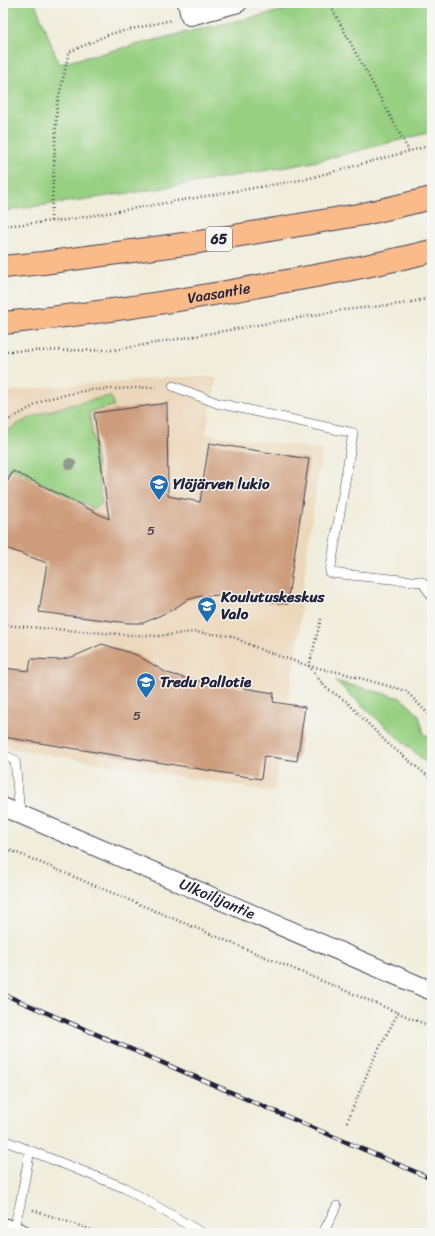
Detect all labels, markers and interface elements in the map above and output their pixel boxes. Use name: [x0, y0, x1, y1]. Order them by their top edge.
road number: 65: [206, 227, 232, 251]
street label: Vaasantie: [186, 275, 253, 311]
place label: Ylöjärven lukio: [173, 471, 270, 497]
school or university icon: Ylöjärven lukio: [148, 473, 170, 501]
house number: 5: [147, 519, 155, 542]
place label: Koulutuskeskus Valo: [220, 584, 325, 627]
school or university icon: Koulutuskeskus Valo: [196, 595, 218, 623]
place label: Tredu Pallotie: [160, 669, 252, 695]
school or university icon: Tredu Pallotie: [135, 671, 157, 699]
house number: 5: [133, 704, 141, 727]
street label: Ulkoilijantie: [175, 871, 259, 927]

